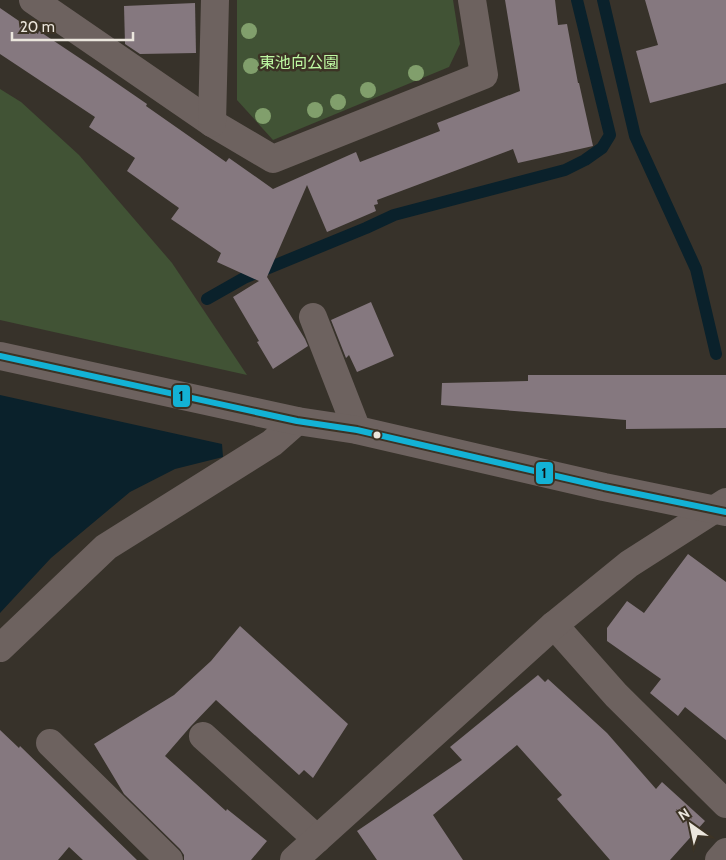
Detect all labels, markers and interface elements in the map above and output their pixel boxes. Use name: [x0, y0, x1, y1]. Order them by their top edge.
scale bar: [12, 10, 134, 42]
text: 20 m: [20, 18, 55, 36]
park label: 東池向公園: [259, 53, 339, 72]
line badge: 1: [172, 384, 191, 408]
text: 1: [178, 387, 184, 405]
unlabelled marker: [372, 430, 382, 440]
line badge: 1: [535, 461, 554, 485]
text: 1: [541, 464, 547, 482]
north arrow: [666, 800, 716, 850]
text: N: [675, 804, 693, 824]

